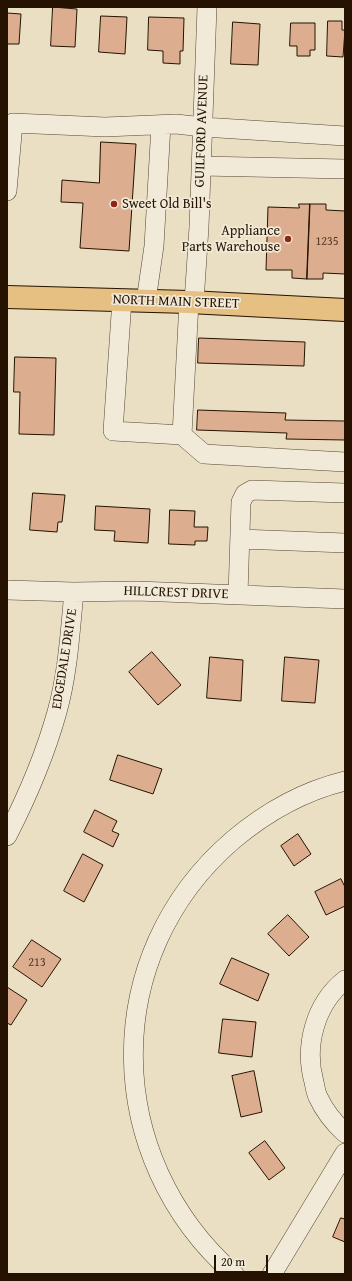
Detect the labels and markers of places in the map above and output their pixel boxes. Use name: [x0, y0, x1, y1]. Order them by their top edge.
place label: Sweet Old Bill's: [122, 196, 212, 212]
marker: Sweet Old Bill's: [109, 199, 119, 209]
place label: Appliance Parts Warehouse: [182, 223, 280, 256]
marker: Appliance Parts Warehouse: [283, 234, 293, 244]

